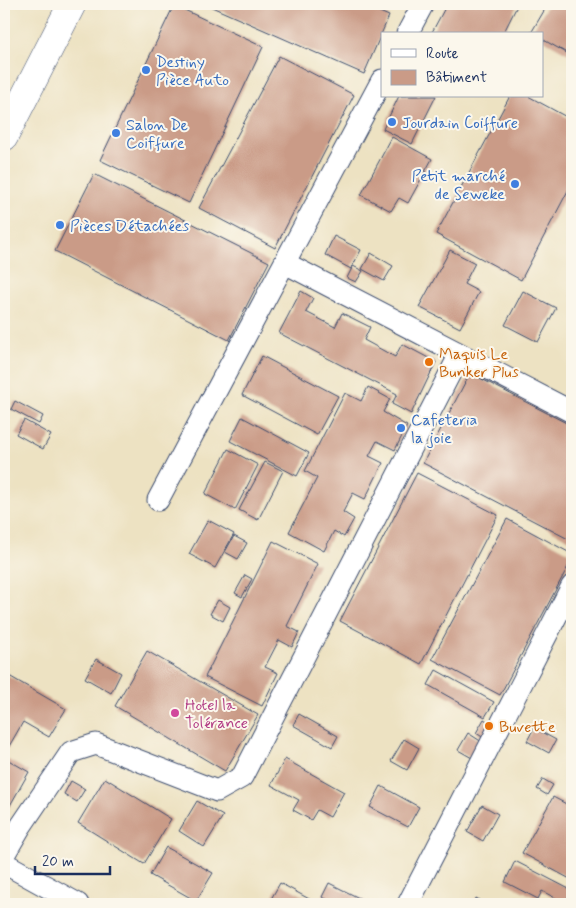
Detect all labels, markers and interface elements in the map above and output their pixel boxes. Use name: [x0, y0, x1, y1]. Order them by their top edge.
legend: [381, 32, 544, 98]
text: Route: [426, 44, 459, 64]
place label: Destiny Pièce Auto: [156, 52, 229, 91]
marker: Destiny Pièce Auto: [140, 64, 152, 76]
text: Bâtiment: [426, 68, 487, 88]
place label: Jourdain Coiffure: [402, 113, 518, 134]
place label: Salon De Coiffure: [126, 115, 189, 154]
marker: Jourdain Coiffure: [386, 116, 398, 128]
marker: Salon De Coiffure: [110, 127, 122, 139]
place label: Petit marché de Seweke: [412, 166, 505, 205]
marker: Petit marché de Seweke: [509, 178, 521, 190]
place label: Pièces Détachées: [70, 216, 189, 237]
marker: Pièces Détachées: [54, 219, 66, 231]
place label: Maquis Le Bunker Plus: [439, 344, 519, 383]
marker: Maquis Le Bunker Plus: [423, 356, 435, 368]
place label: Cafeteria la joie: [411, 410, 477, 449]
marker: Cafeteria la joie: [395, 422, 407, 434]
place label: Hotel la Tolérance: [185, 695, 248, 734]
marker: Hotel la Tolérance: [169, 707, 181, 719]
place label: Buvette: [499, 717, 556, 738]
marker: Buvette: [483, 720, 495, 732]
scale bar: [35, 843, 110, 875]
text: 20 m: [42, 852, 74, 872]

